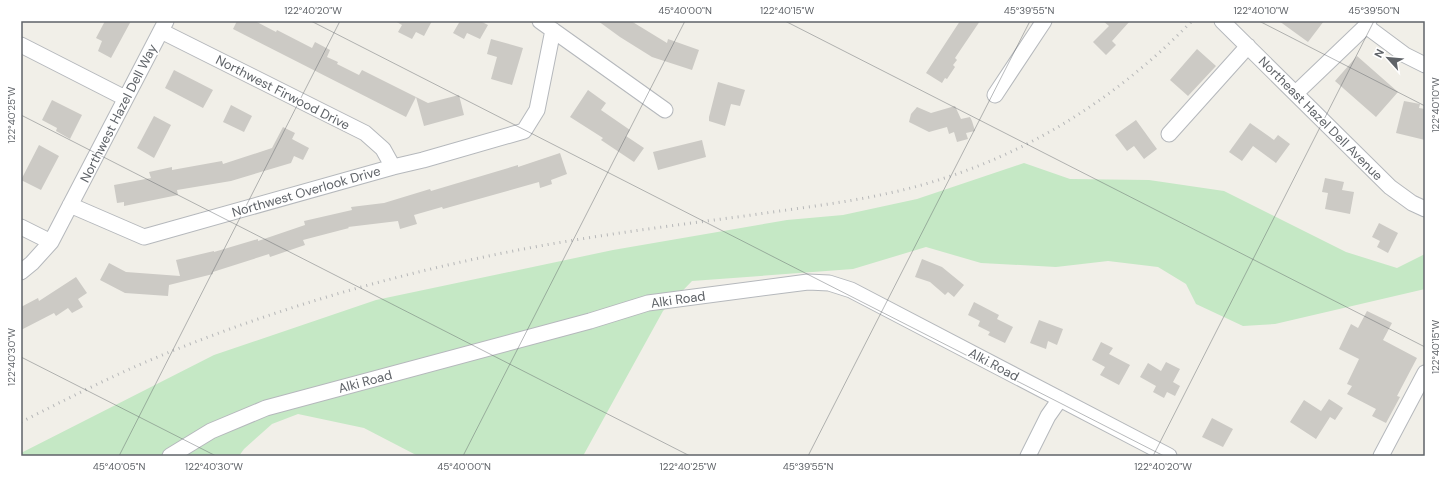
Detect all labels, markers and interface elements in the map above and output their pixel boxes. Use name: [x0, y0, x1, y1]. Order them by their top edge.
text: 122°40'20"W: [284, 4, 342, 17]
text: 45°40'00"N: [658, 4, 712, 17]
text: 122°40'15"W: [760, 4, 814, 17]
text: 45°39'55"N: [1004, 4, 1054, 17]
text: 122°40'10"W: [1233, 4, 1289, 17]
text: 45°39'50"N: [1348, 4, 1400, 17]
north arrow: [1368, 38, 1408, 78]
street label: Northwest Hazel Dell Way: [76, 41, 161, 185]
street label: Northwest Firwood Drive: [213, 51, 353, 134]
street label: Northeast Hazel Dell Avenue: [1256, 53, 1386, 183]
text: 122°40'10"W: [1429, 77, 1442, 133]
text: 122°40'25"W: [5, 86, 18, 143]
street label: Northwest Overlook Drive: [230, 162, 382, 221]
street label: Alki Road: [650, 287, 706, 312]
text: 122°40'15"W: [1429, 320, 1442, 374]
text: 122°40'30"W: [5, 328, 18, 386]
street label: Alki Road: [966, 344, 1022, 385]
street label: Alki Road: [336, 366, 394, 397]
text: 45°40'05"N: [93, 460, 145, 473]
text: 122°40'30"W: [185, 460, 243, 473]
text: 45°40'00"N: [437, 460, 491, 473]
text: 122°40'25"W: [660, 460, 717, 473]
text: 45°39'55"N: [783, 460, 833, 473]
text: 122°40'20"W: [1134, 460, 1192, 473]

